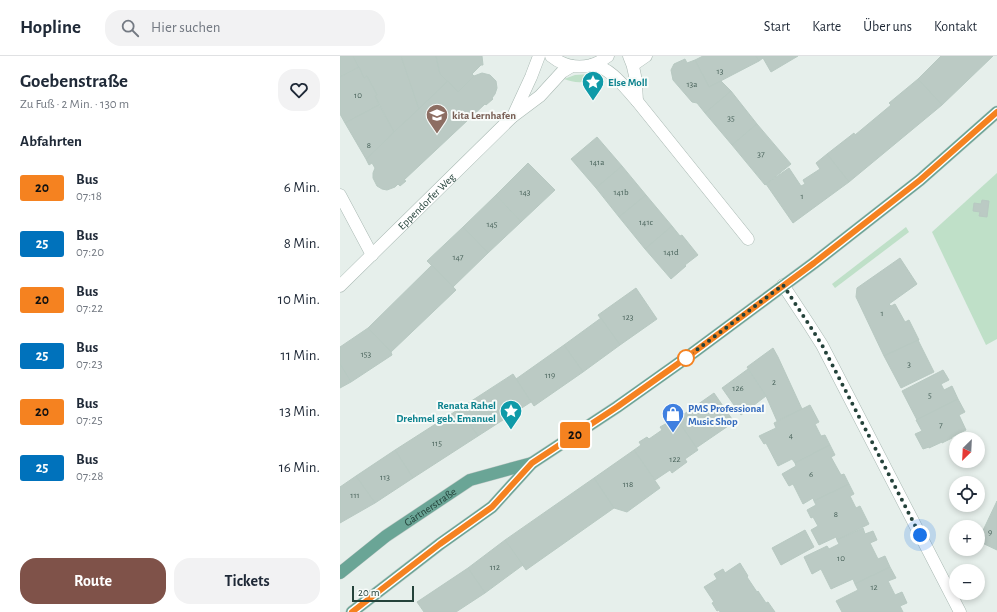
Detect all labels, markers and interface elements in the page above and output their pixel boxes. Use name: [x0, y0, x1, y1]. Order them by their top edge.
search box: [105, 10, 385, 46]
icon: search: [119, 17, 141, 39]
text: Hopline: [20, 18, 81, 37]
text: Hier suchen: [151, 20, 221, 35]
text: Start: [764, 20, 790, 34]
text: Karte: [812, 20, 841, 34]
text: Über uns: [863, 20, 912, 34]
text: Kontakt: [934, 20, 977, 34]
house number: 13: [717, 67, 724, 76]
button: heart: [278, 69, 320, 111]
place icon: Else Moll: [580, 69, 606, 102]
text: Goebenstraße: [20, 72, 128, 91]
place label: Else Moll: [608, 77, 648, 88]
house number: 13a: [687, 80, 697, 89]
house number: 10: [354, 91, 362, 100]
text: Zu Fuß · 2 Min. · 130 m: [20, 98, 129, 111]
school or university icon: kita Lernhafen: [424, 102, 450, 135]
place label: kita Lernhafen: [452, 110, 516, 121]
house number: 35: [727, 114, 735, 123]
text: Abfahrten: [20, 134, 82, 149]
house number: 8: [367, 141, 371, 150]
house number: 37: [757, 150, 765, 159]
house number: 141a: [590, 158, 604, 167]
street label: Eppendorfer Weg: [396, 171, 458, 232]
text: Bus: [76, 172, 98, 187]
text: 6 Min.: [284, 180, 320, 195]
text: 20: [35, 181, 49, 195]
house number: 143: [519, 188, 531, 197]
house number: 141b: [613, 188, 629, 197]
text: 07:18: [76, 190, 102, 203]
house number: 1: [800, 192, 804, 201]
house number: 141c: [639, 218, 654, 227]
house number: 145: [486, 220, 498, 229]
text: Bus: [76, 228, 98, 243]
text: 8 Min.: [284, 236, 320, 251]
text: 25: [36, 237, 48, 251]
text: 07:20: [76, 246, 104, 259]
house number: 141d: [663, 248, 679, 257]
house number: 147: [452, 253, 464, 262]
text: Bus: [76, 284, 98, 299]
text: 10 Min.: [278, 292, 320, 307]
text: 20: [35, 293, 49, 307]
text: 07:22: [76, 302, 103, 315]
house number: 1: [880, 309, 884, 318]
house number: 123: [623, 313, 634, 322]
text: Bus: [76, 340, 98, 355]
text: 11 Min.: [281, 348, 320, 363]
text: 25: [36, 349, 48, 363]
unlabelled marker: [677, 349, 695, 367]
house number: 153: [361, 350, 372, 359]
text: 07:23: [76, 358, 103, 371]
house number: 3: [907, 360, 911, 369]
house number: 119: [545, 371, 555, 380]
house number: 2: [772, 378, 776, 387]
house number: 126: [732, 384, 744, 393]
house number: 5: [928, 391, 932, 400]
text: Bus: [76, 396, 98, 411]
place icon: Renata Rahel Drehmel geb. Emanuel: [498, 398, 524, 431]
place label: Renata Rahel Drehmel geb. Emanuel: [396, 400, 496, 424]
shop icon: PMS Professional Music Shop: [660, 401, 686, 434]
place label: PMS Professional Music Shop: [688, 403, 765, 427]
text: 13 Min.: [280, 404, 320, 419]
text: 20: [35, 405, 49, 419]
text: 07:25: [76, 414, 103, 427]
house number: 7: [939, 421, 943, 430]
line badge: 20: [557, 422, 593, 448]
text: 20: [568, 428, 582, 442]
house number: 4: [789, 431, 794, 440]
north arrow: [949, 432, 985, 468]
map controls: [949, 432, 985, 600]
house number: 115: [432, 439, 442, 448]
text: Bus: [76, 452, 98, 467]
house number: 122: [669, 455, 681, 464]
text: 16 Min.: [279, 460, 320, 475]
text: 25: [36, 461, 48, 475]
text: 07:28: [76, 470, 103, 483]
house number: 6: [809, 470, 813, 479]
house number: 113: [380, 473, 390, 482]
button: locate: [949, 476, 985, 512]
house number: 118: [623, 480, 633, 489]
street label: Gärtnerstraße: [402, 486, 458, 528]
house number: 111: [350, 491, 360, 500]
house number: 8: [834, 510, 838, 519]
button: +: [949, 520, 985, 556]
your location: [910, 525, 930, 545]
house number: 9: [988, 528, 992, 537]
house number: 10: [837, 554, 845, 563]
button: Route: [20, 558, 166, 604]
button: Tickets: [174, 558, 320, 604]
house number: 112: [490, 563, 500, 572]
button: −: [949, 564, 985, 600]
house number: 12: [870, 583, 878, 592]
scale bar: [352, 584, 414, 603]
text: 20 m: [358, 587, 379, 598]

